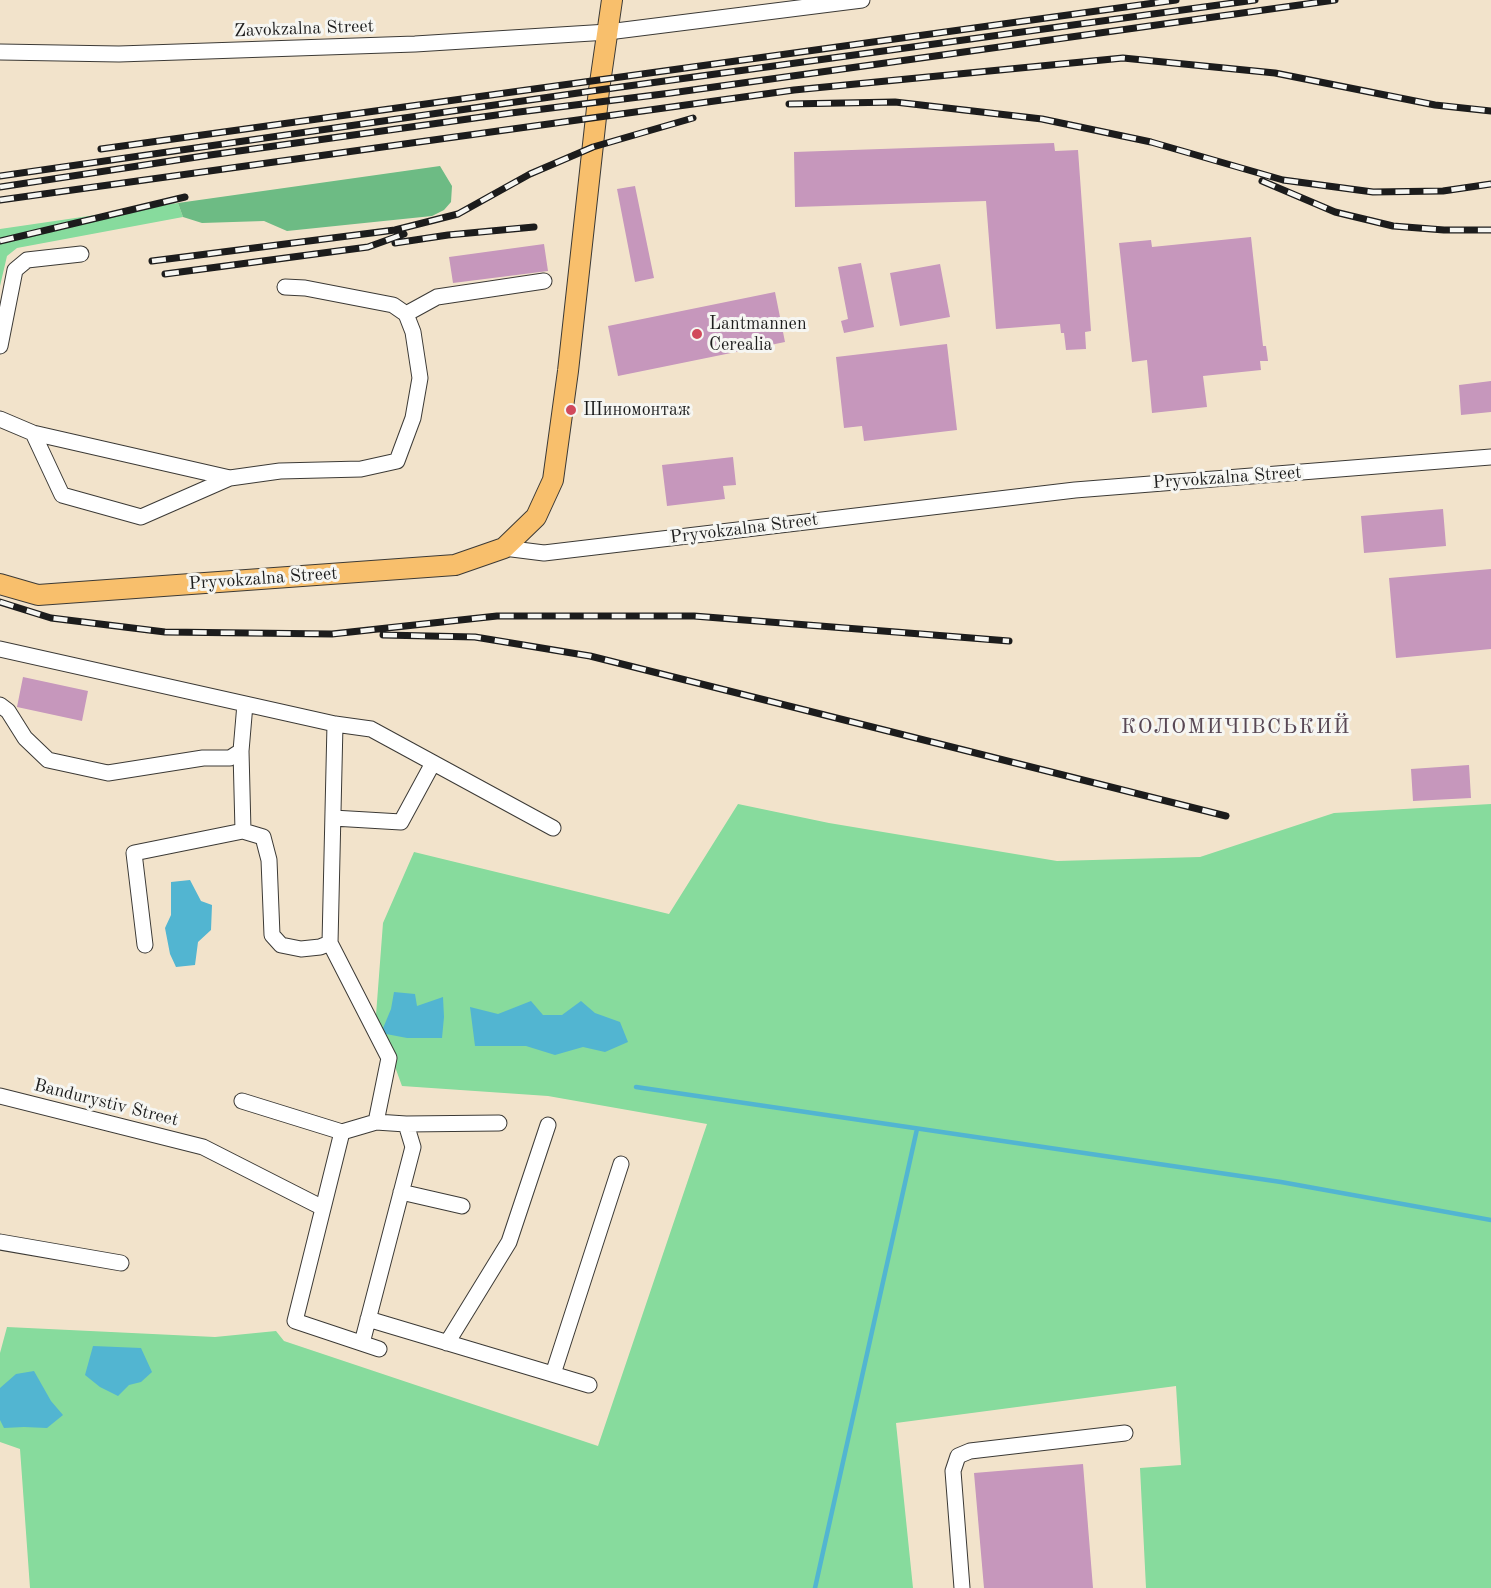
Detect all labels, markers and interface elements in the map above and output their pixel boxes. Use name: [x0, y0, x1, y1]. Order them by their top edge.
street label: Zavokzalna Street: [234, 16, 374, 42]
place label: Lantmannen Cerealia: [709, 313, 807, 356]
marker: Lantmannen Cerealia: [690, 327, 704, 341]
place label: Шиномонтаж: [583, 399, 691, 421]
marker: Шиномонтаж: [564, 403, 578, 417]
street label: Pryvokzalna Street: [1152, 462, 1302, 494]
street label: Pryvokzalna Street: [669, 509, 819, 549]
street label: Pryvokzalna Street: [188, 563, 338, 595]
district label: КОЛОМИЧІВСЬКИЙ: [1121, 714, 1351, 740]
street label: Bandurystiv Street: [31, 1075, 181, 1131]

